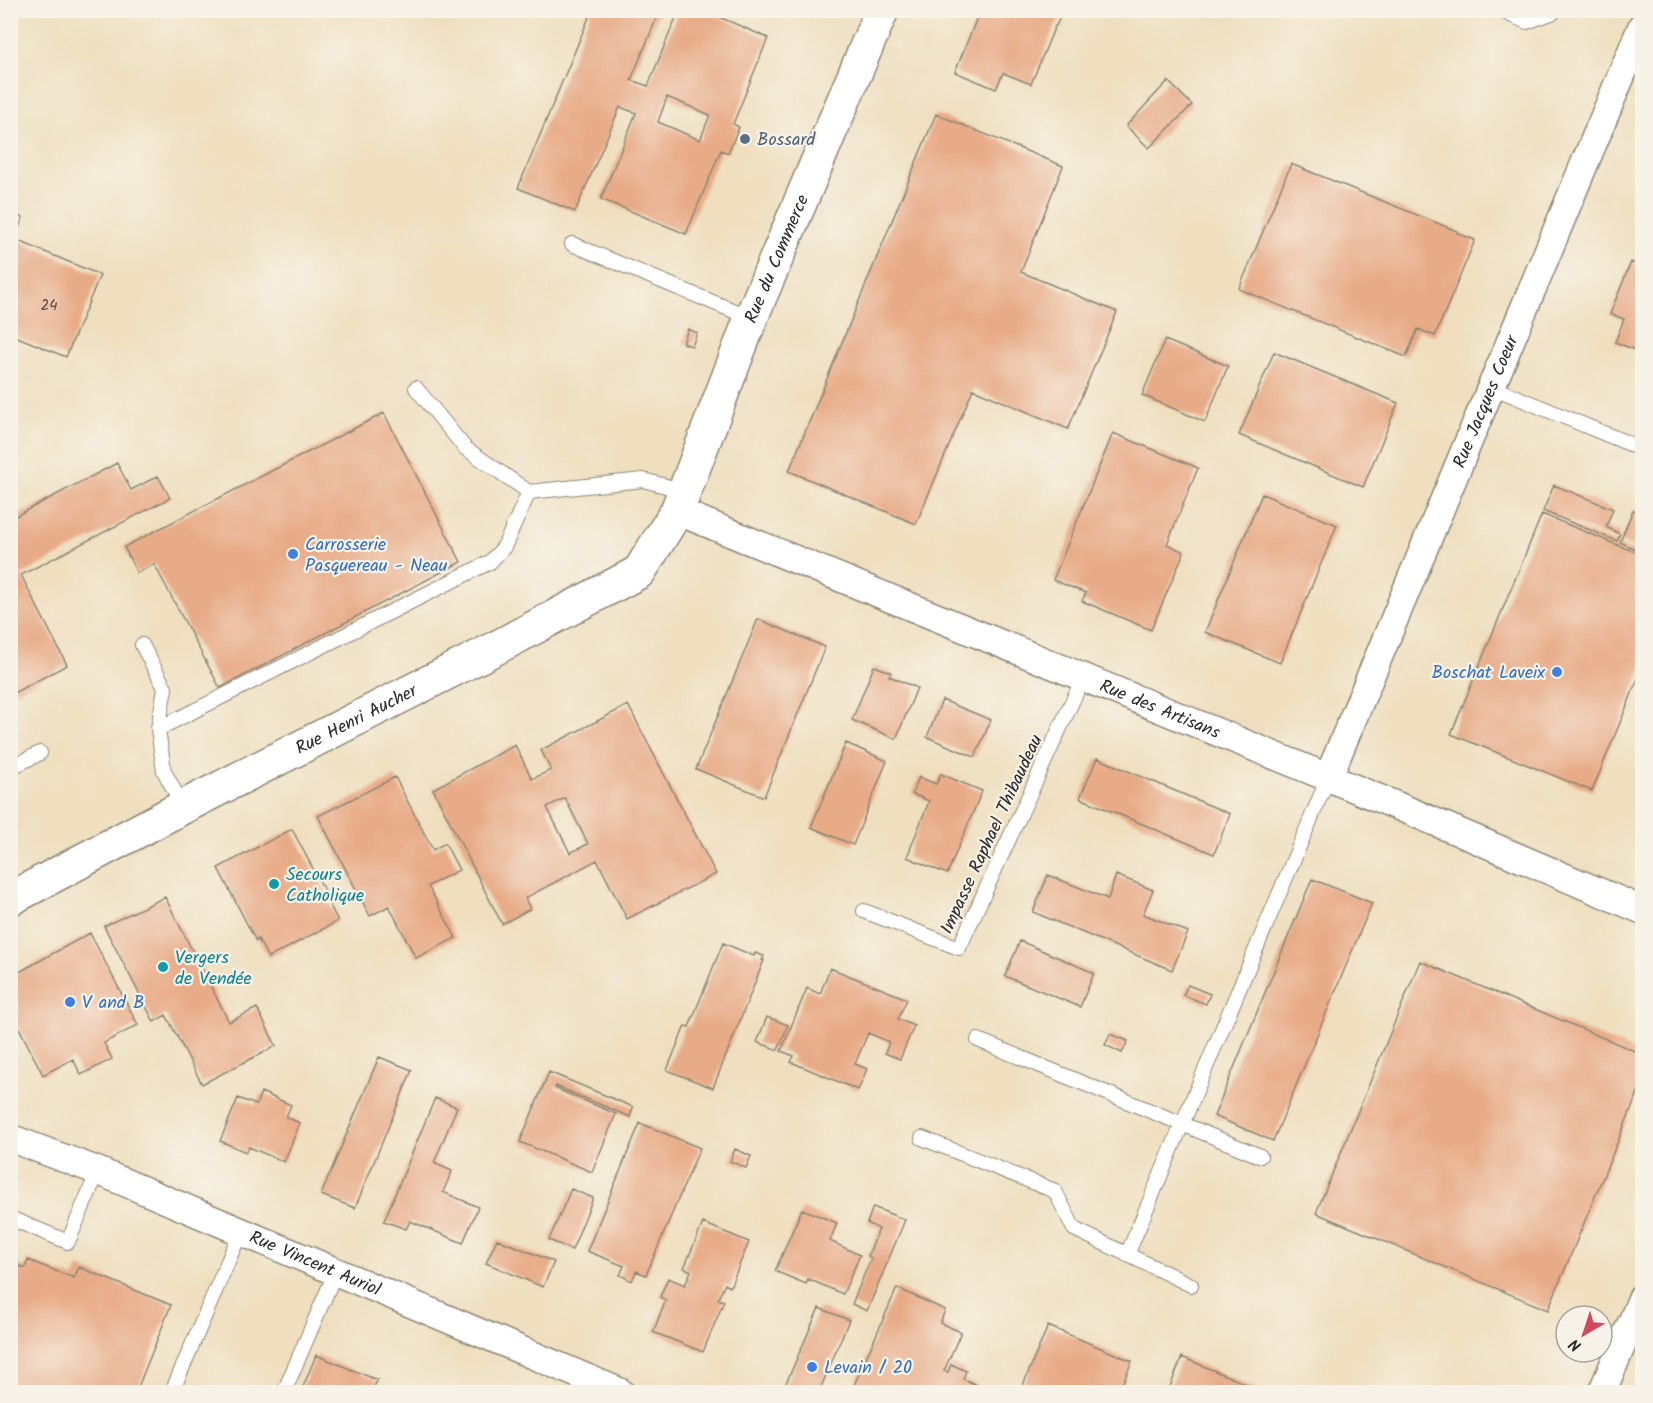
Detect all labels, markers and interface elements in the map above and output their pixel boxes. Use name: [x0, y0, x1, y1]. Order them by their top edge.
place label: Bossard: [757, 126, 816, 155]
marker: Bossard: [738, 132, 752, 146]
street label: Rue du Commerce: [737, 190, 818, 328]
house number: 24: [41, 294, 57, 318]
street label: Rue Jacques Coeur: [1446, 330, 1528, 473]
place label: Carrosserie Pasquereau - Neau: [305, 531, 448, 581]
marker: Carrosserie Pasquereau - Neau: [286, 547, 300, 561]
place label: Boschat Laveix: [1431, 659, 1545, 688]
marker: Boschat Laveix: [1550, 665, 1564, 679]
street label: Rue des Artisans: [1095, 672, 1225, 748]
street label: Rue Henri Aucher: [291, 677, 424, 764]
street label: Impasse Raphael Thibaudeau: [933, 730, 1052, 939]
place label: Secours Catholique: [286, 861, 364, 911]
marker: Secours Catholique: [267, 877, 281, 891]
place label: Vergers de Vendée: [175, 944, 252, 994]
marker: Vergers de Vendée: [156, 960, 170, 974]
place label: V and B: [82, 989, 145, 1018]
marker: V and B: [63, 995, 77, 1009]
street label: Rue Vincent Auriol: [244, 1224, 386, 1305]
north arrow: [1554, 1304, 1614, 1364]
text: N: [1564, 1332, 1587, 1357]
place label: Levain / 20: [824, 1354, 912, 1383]
marker: Levain / 20: [805, 1360, 819, 1374]

